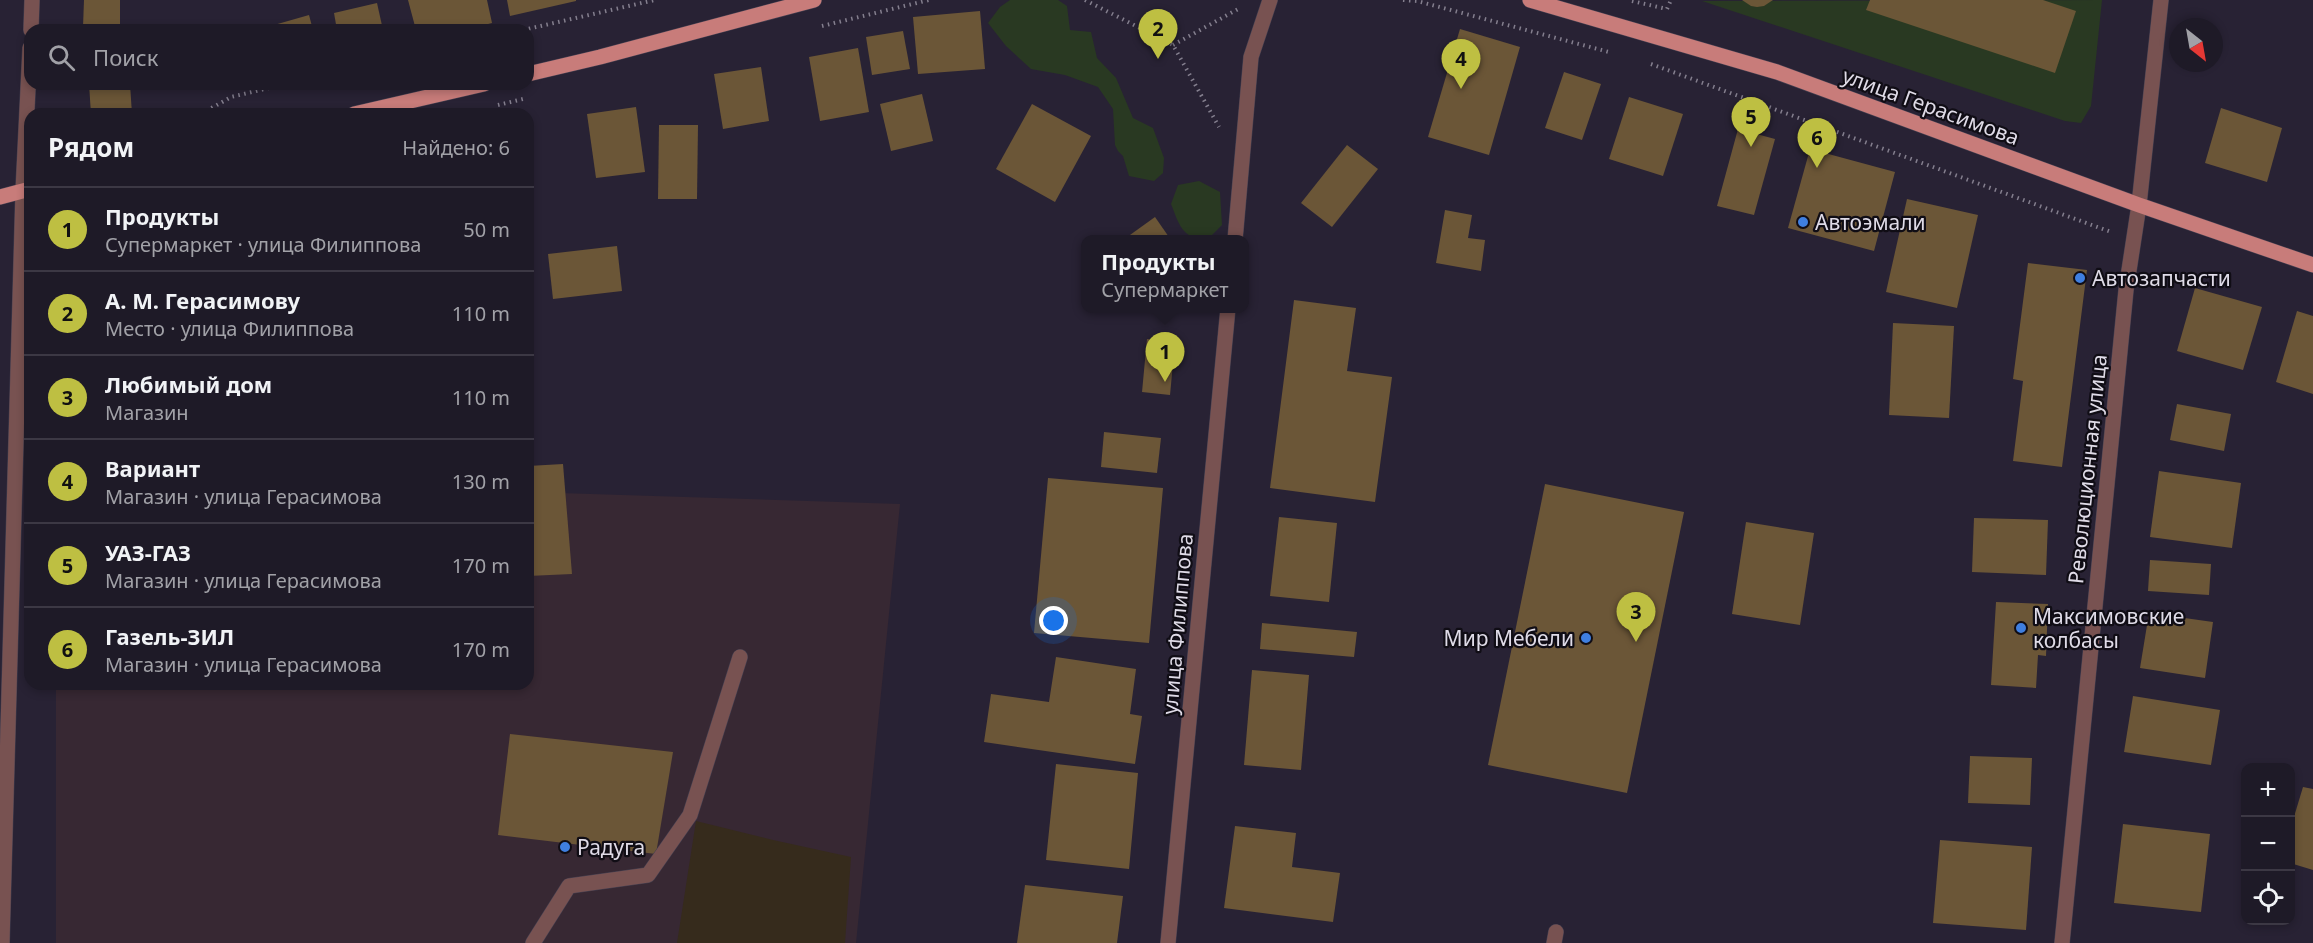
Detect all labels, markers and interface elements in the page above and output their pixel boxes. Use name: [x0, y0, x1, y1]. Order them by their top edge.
pin: 2: [1138, 10, 1178, 59]
north arrow: [2169, 18, 2223, 72]
search box: [24, 24, 534, 90]
pin: 4: [1442, 40, 1480, 89]
icon: search: [45, 41, 78, 74]
text: Поиск: [93, 42, 158, 72]
street label: улица Герасимова: [1839, 61, 2023, 151]
pin: 5: [1732, 98, 1770, 147]
pin: 6: [1798, 118, 1836, 168]
text: Рядом: [48, 129, 134, 165]
text: Найдено: 6: [402, 134, 510, 161]
text: Продукты: [105, 201, 219, 231]
place label: Автоэмали: [1815, 208, 1926, 236]
marker: Автоэмали: [1796, 215, 1810, 229]
text: 1: [62, 216, 73, 243]
text: 50 m: [463, 216, 510, 243]
text: Супермаркет · улица Филиппова: [105, 231, 421, 258]
popup: [1081, 235, 1249, 313]
text: Продукты: [1101, 246, 1216, 276]
place label: Автозапчасти: [2092, 264, 2231, 292]
marker: Автозапчасти: [2073, 271, 2087, 285]
text: Супермаркет: [1101, 276, 1229, 303]
text: А. М. Герасимову: [105, 285, 300, 315]
text: 2: [62, 300, 73, 327]
text: 110 m: [452, 300, 510, 327]
text: Место · улица Филиппова: [105, 315, 354, 342]
pin: 1: [1146, 332, 1184, 382]
street label: Революционная улица: [2061, 353, 2113, 585]
text: Любимый дом: [105, 369, 272, 399]
text: 3: [62, 384, 73, 411]
text: 110 m: [452, 384, 510, 411]
text: Магазин: [105, 399, 189, 426]
text: Вариант: [105, 453, 200, 483]
text: 4: [62, 468, 73, 495]
text: 130 m: [452, 468, 510, 495]
text: Магазин · улица Герасимова: [105, 483, 382, 510]
street label: улица Филиппова: [1155, 532, 1199, 716]
text: УАЗ-ГАЗ: [105, 537, 191, 567]
text: 5: [62, 552, 73, 579]
text: 170 m: [452, 552, 510, 579]
text: Магазин · улица Герасимова: [105, 567, 382, 594]
pin: 3: [1616, 592, 1656, 642]
place label: Максимовские колбасы: [2033, 602, 2184, 654]
your location: [1039, 606, 1068, 635]
text: Газель-ЗИЛ: [105, 621, 234, 651]
marker: Максимовские колбасы: [2014, 621, 2028, 635]
place label: Мир Мебели: [1444, 624, 1574, 652]
marker: Мир Мебели: [1579, 631, 1593, 645]
text: 6: [62, 636, 73, 663]
text: 170 m: [452, 636, 510, 663]
text: Магазин · улица Герасимова: [105, 651, 382, 678]
map controls: [2241, 763, 2295, 925]
button: +: [2241, 763, 2295, 817]
button: −: [2241, 817, 2295, 871]
place label: Радуга: [577, 833, 645, 861]
marker: Радуга: [558, 840, 572, 854]
button: locate: [2241, 871, 2295, 925]

